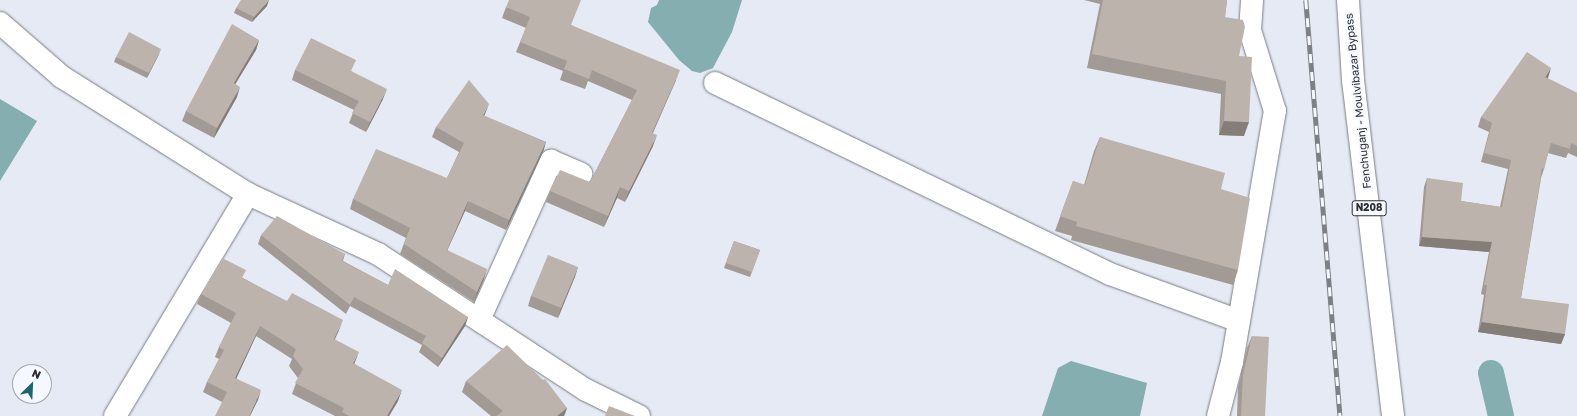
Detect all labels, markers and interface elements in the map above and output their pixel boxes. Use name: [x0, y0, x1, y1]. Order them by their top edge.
street label: Fenchuganj - Moulvibazar Bypass: [1342, 13, 1374, 189]
road number: N208: [1351, 200, 1387, 216]
north arrow: [12, 364, 52, 404]
text: N: [30, 366, 43, 381]

